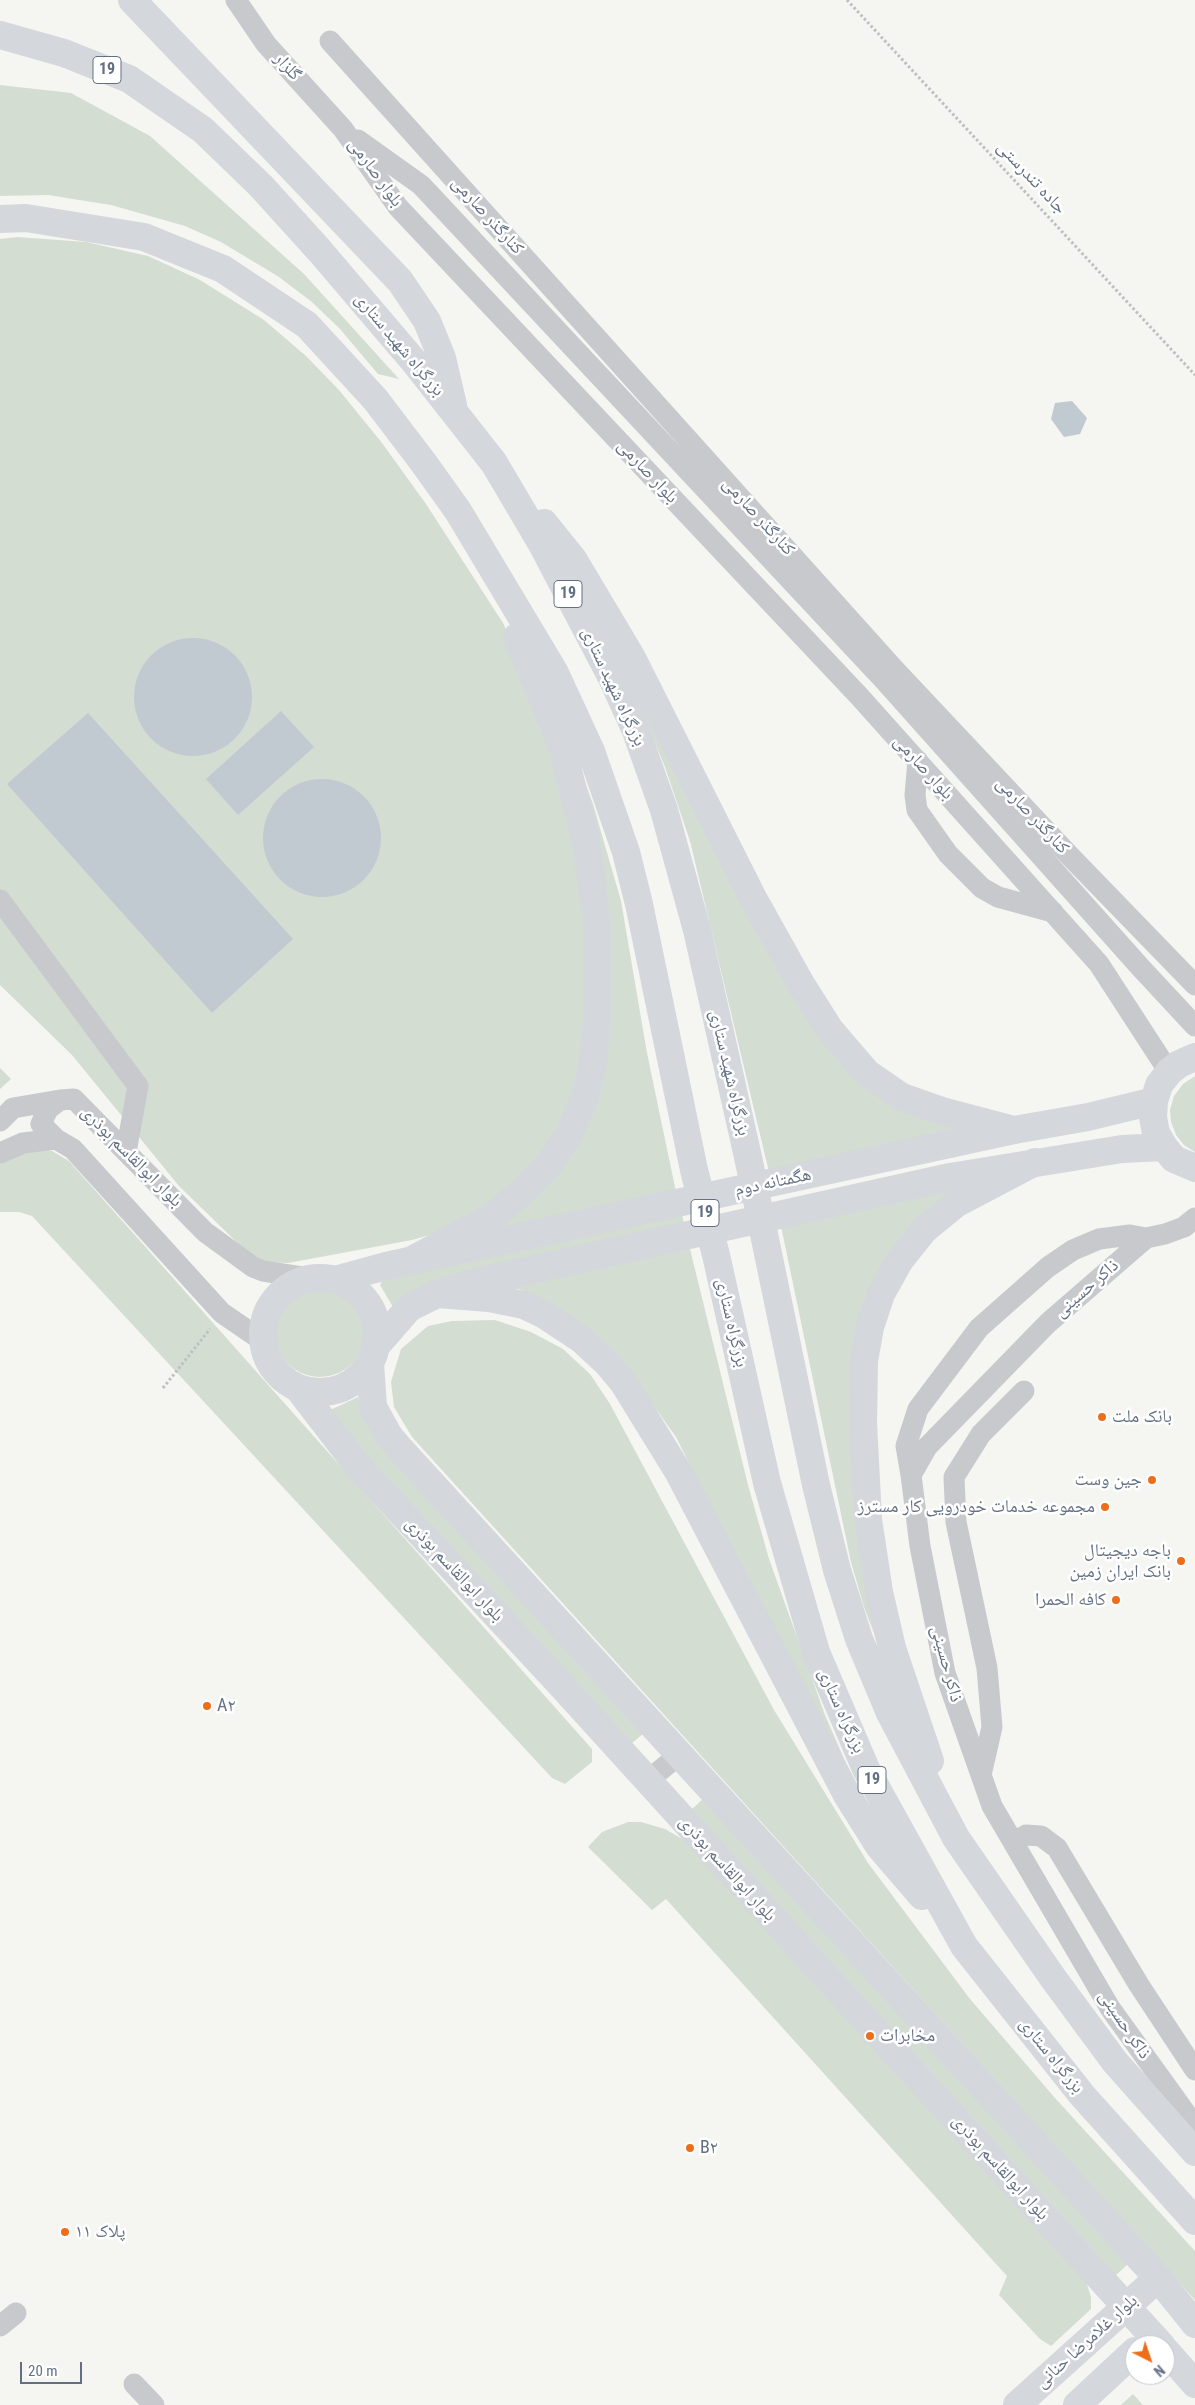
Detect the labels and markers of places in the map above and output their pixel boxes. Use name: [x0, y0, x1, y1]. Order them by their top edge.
place label: بانک ملت: [1112, 1406, 1172, 1428]
marker: بانک ملت: [1096, 1411, 1108, 1423]
place label: جین وست: [1074, 1469, 1142, 1491]
marker: جین وست: [1146, 1474, 1158, 1486]
place label: مجموعه خدمات خودرویی کار مسترز: [858, 1496, 1095, 1518]
marker: مجموعه خدمات خودرویی کار مسترز: [1099, 1501, 1111, 1513]
place label: باجه دیجیتال بانک ایران زمین: [1070, 1540, 1171, 1582]
marker: باجه دیجیتال بانک ایران زمین: [1175, 1555, 1187, 1567]
place label: کافه الحمرا: [1035, 1589, 1106, 1611]
marker: کافه الحمرا: [1110, 1594, 1122, 1606]
place label: A۲: [217, 1695, 235, 1717]
marker: A۲: [201, 1700, 213, 1712]
place label: مخابرات: [880, 2025, 935, 2047]
marker: مخابرات: [864, 2030, 876, 2042]
place label: B۲: [700, 2137, 718, 2159]
marker: B۲: [684, 2142, 696, 2154]
place label: پلاک ۱۱: [75, 2221, 125, 2243]
marker: پلاک ۱۱: [59, 2226, 71, 2238]

